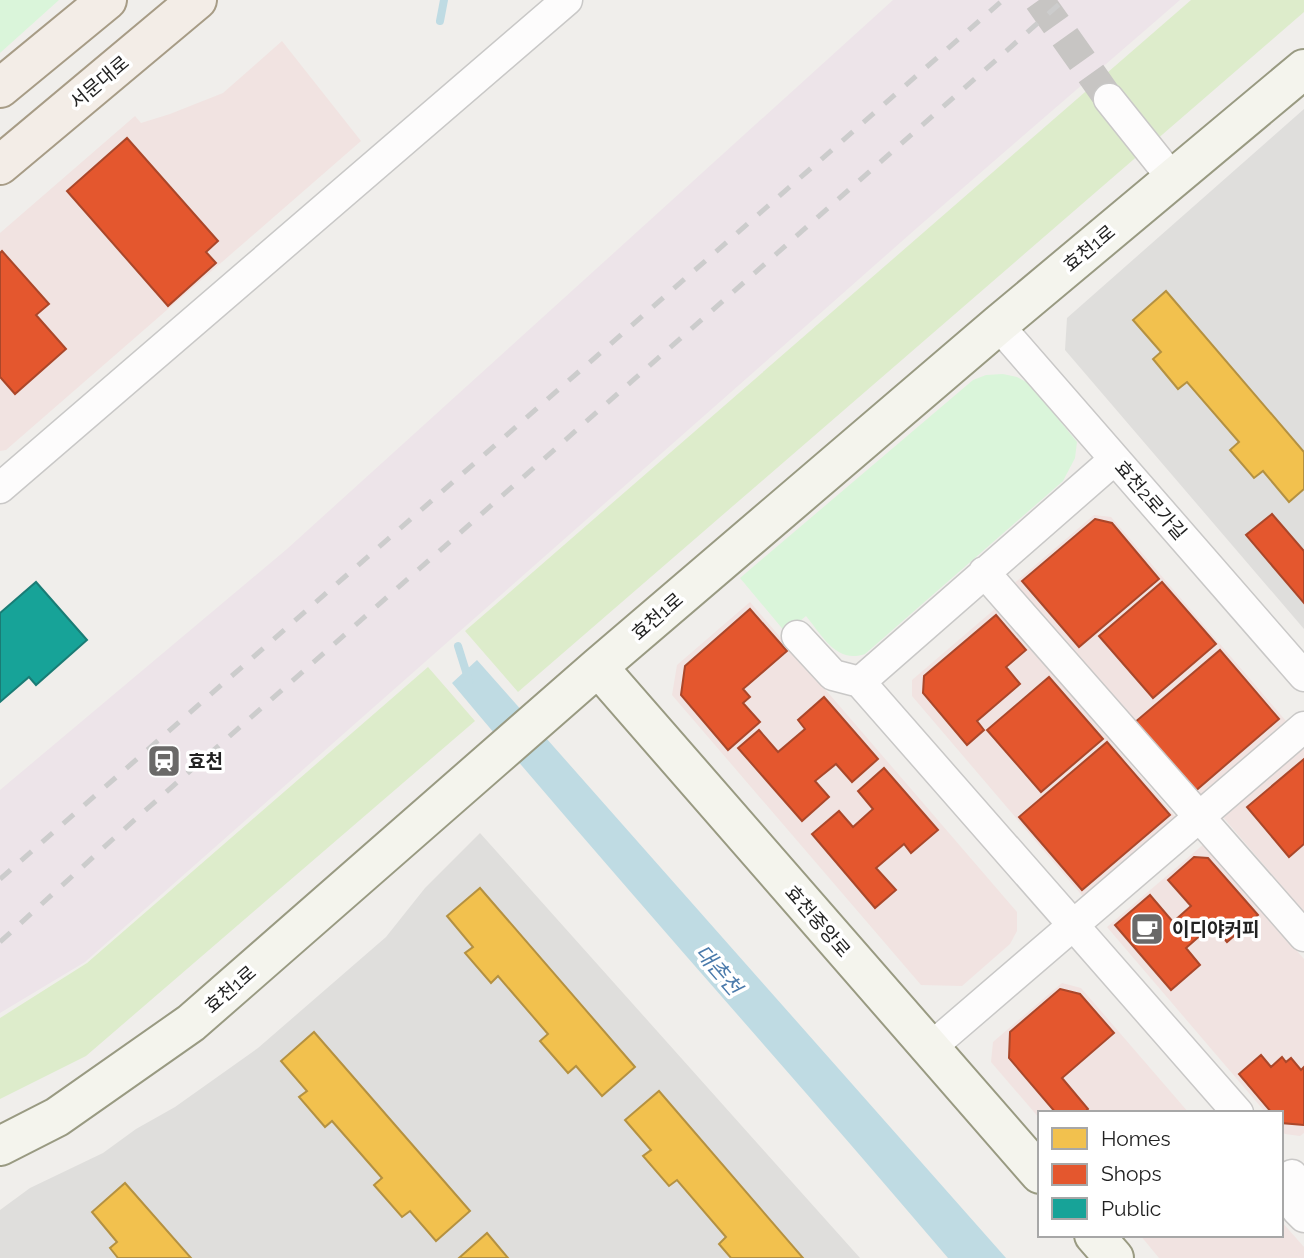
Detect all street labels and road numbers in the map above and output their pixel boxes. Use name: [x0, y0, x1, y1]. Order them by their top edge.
street label: 서문대로: [65, 51, 133, 113]
street label: 효천1로: [1059, 220, 1119, 276]
street label: 효천2로가길: [1111, 456, 1191, 544]
street label: 효천1로: [627, 588, 687, 644]
street label: 효천중앙로: [781, 881, 855, 961]
street label: 효천1로: [200, 961, 260, 1017]

